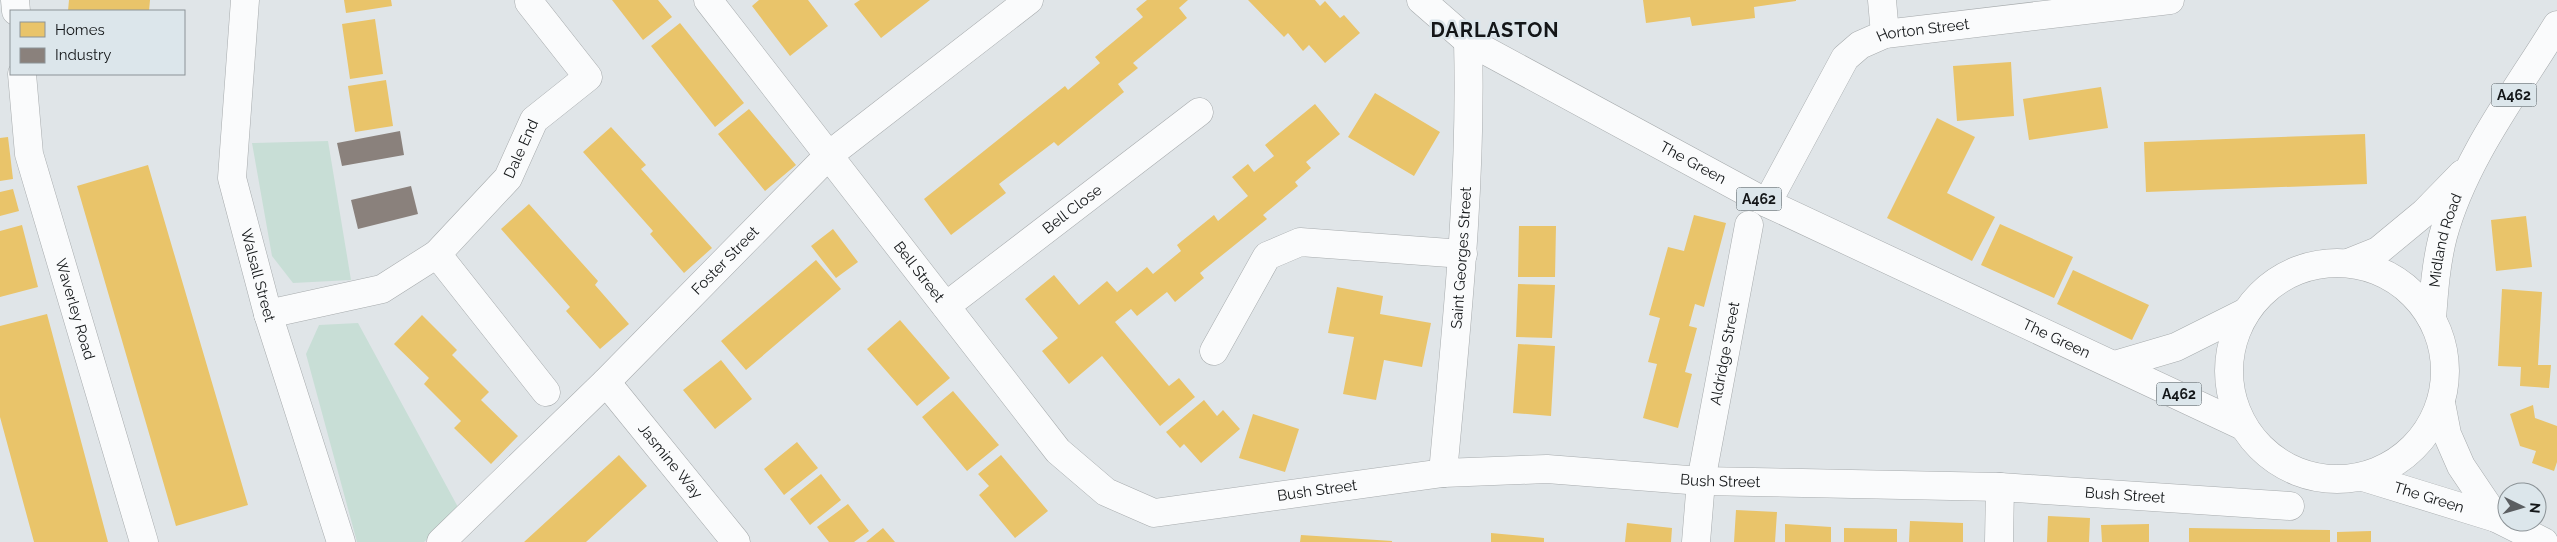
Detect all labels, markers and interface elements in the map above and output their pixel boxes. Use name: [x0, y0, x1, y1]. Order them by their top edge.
legend: [10, 10, 185, 75]
street label: Horton Street: [1874, 15, 1970, 46]
district label: DARLASTON: [1430, 18, 1560, 42]
text: Homes: [55, 21, 105, 39]
text: Industry: [55, 46, 111, 64]
road number: A462: [2492, 84, 2536, 106]
street label: Dale End: [500, 116, 542, 181]
street label: The Green: [1657, 138, 1729, 188]
street label: Bell Close: [1039, 181, 1105, 238]
street label: Saint Georges Street: [1447, 186, 1475, 330]
road number: A462: [1736, 188, 1782, 210]
street label: Midland Road: [2426, 191, 2466, 288]
street label: Foster Street: [688, 223, 763, 299]
street label: Walsall Street: [237, 227, 279, 324]
street label: Bell Street: [890, 238, 948, 306]
street label: Waverley Road: [51, 256, 98, 362]
street label: Aldridge Street: [1706, 300, 1743, 407]
street label: The Green: [2020, 315, 2093, 362]
road number: A462: [2156, 382, 2202, 406]
street label: Jasmine Way: [634, 420, 706, 502]
street label: Bush Street: [1679, 470, 1761, 491]
street label: Bush Street: [1276, 476, 1358, 505]
street label: The Green: [2392, 478, 2466, 517]
north arrow: [2497, 482, 2547, 532]
street label: Bush Street: [2084, 484, 2166, 507]
text: N: [2527, 502, 2543, 514]

